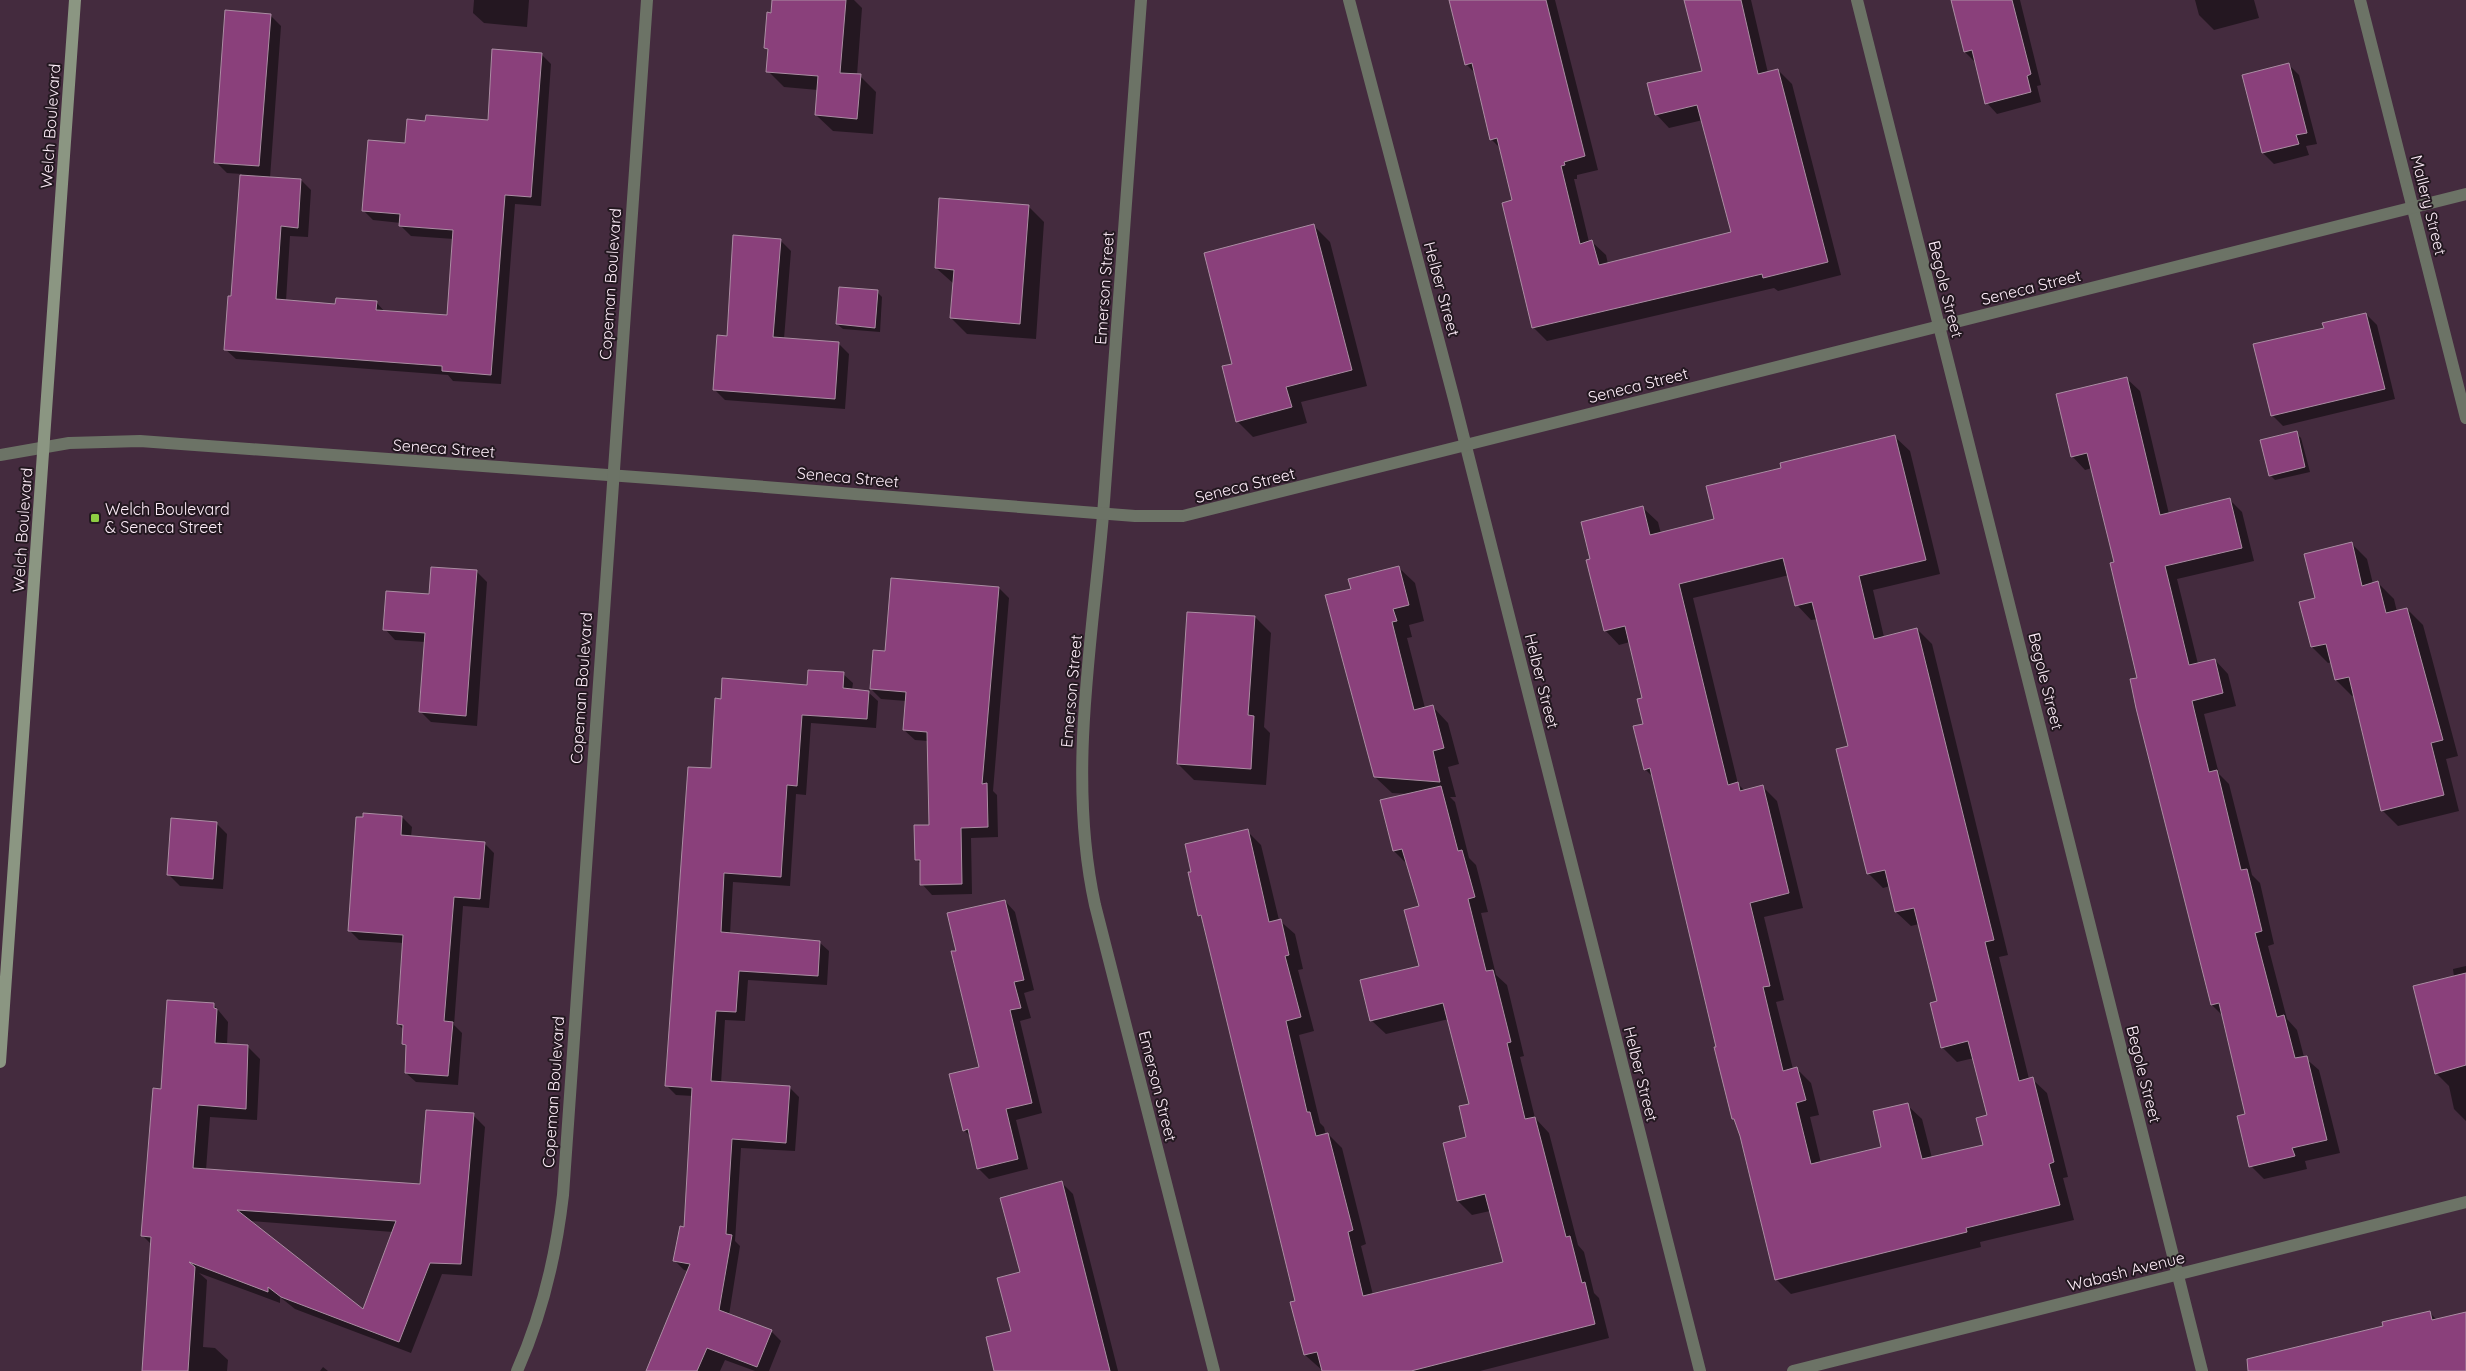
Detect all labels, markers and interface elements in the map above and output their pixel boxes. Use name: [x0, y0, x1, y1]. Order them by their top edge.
street label: Welch Boulevard: [36, 63, 64, 189]
street label: Mallery Street: [2407, 153, 2451, 257]
street label: Copeman Boulevard: [595, 207, 625, 361]
street label: Emerson Street: [1090, 231, 1118, 345]
street label: Begole Street: [1924, 238, 1968, 340]
street label: Helber Street: [1420, 239, 1464, 339]
street label: Seneca Street: [1979, 265, 2083, 309]
street label: Seneca Street: [1586, 363, 1690, 407]
street label: Seneca Street: [392, 434, 496, 462]
street label: Seneca Street: [796, 463, 900, 491]
street label: Seneca Street: [1193, 463, 1297, 507]
street label: Welch Boulevard: [8, 467, 36, 593]
place label: Welch Boulevard & Seneca Street: [105, 499, 230, 537]
marker: Welch Boulevard & Seneca Street: [89, 512, 101, 524]
street label: Copeman Boulevard: [566, 611, 596, 765]
street label: Begole Street: [2024, 630, 2068, 732]
street label: Helber Street: [1521, 631, 1563, 731]
street label: Emerson Street: [1056, 634, 1086, 748]
street label: Copeman Boulevard: [538, 1015, 568, 1169]
street label: Begole Street: [2122, 1023, 2166, 1125]
street label: Helber Street: [1620, 1024, 1662, 1124]
street label: Emerson Street: [1135, 1029, 1181, 1143]
street label: Wabash Avenue: [2065, 1247, 2187, 1295]

